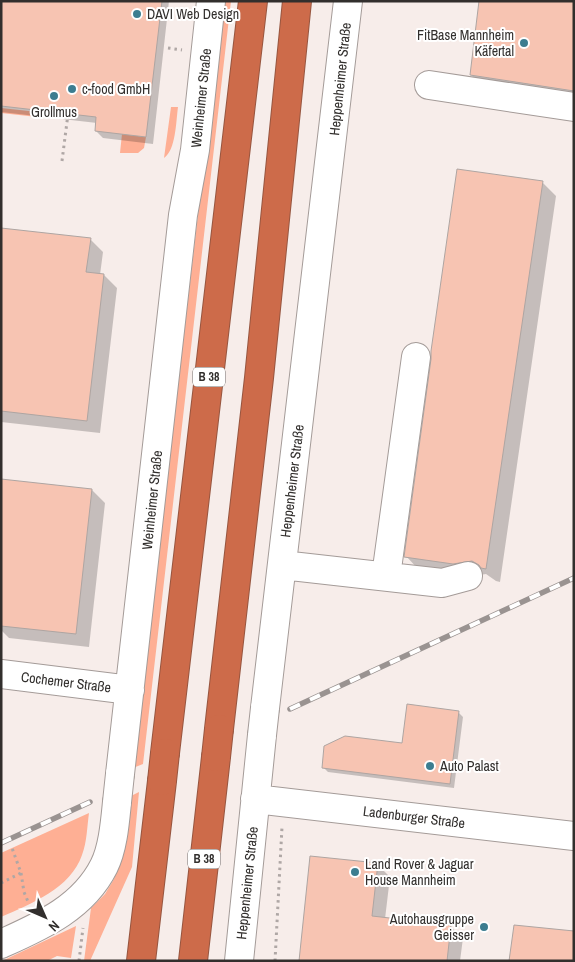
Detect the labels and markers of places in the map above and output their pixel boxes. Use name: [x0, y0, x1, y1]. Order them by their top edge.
place label: DAVI Web Design: [147, 5, 239, 23]
marker: DAVI Web Design: [131, 8, 143, 20]
place label: FitBase Mannheim Käfertal: [417, 26, 514, 60]
marker: FitBase Mannheim Käfertal: [518, 37, 530, 49]
place label: c-food GmbH: [82, 80, 150, 98]
marker: c-food GmbH: [66, 83, 78, 95]
marker: Grollmus: [48, 90, 60, 102]
place label: Grollmus: [31, 103, 77, 121]
place label: Auto Palast: [439, 757, 499, 775]
marker: Auto Palast: [424, 760, 436, 772]
place label: Land Rover & Jaguar House Mannheim: [365, 855, 474, 889]
marker: Land Rover & Jaguar House Mannheim: [349, 866, 361, 878]
place label: Autohausgruppe Geisser: [389, 910, 474, 944]
marker: Autohausgruppe Geisser: [478, 921, 490, 933]

